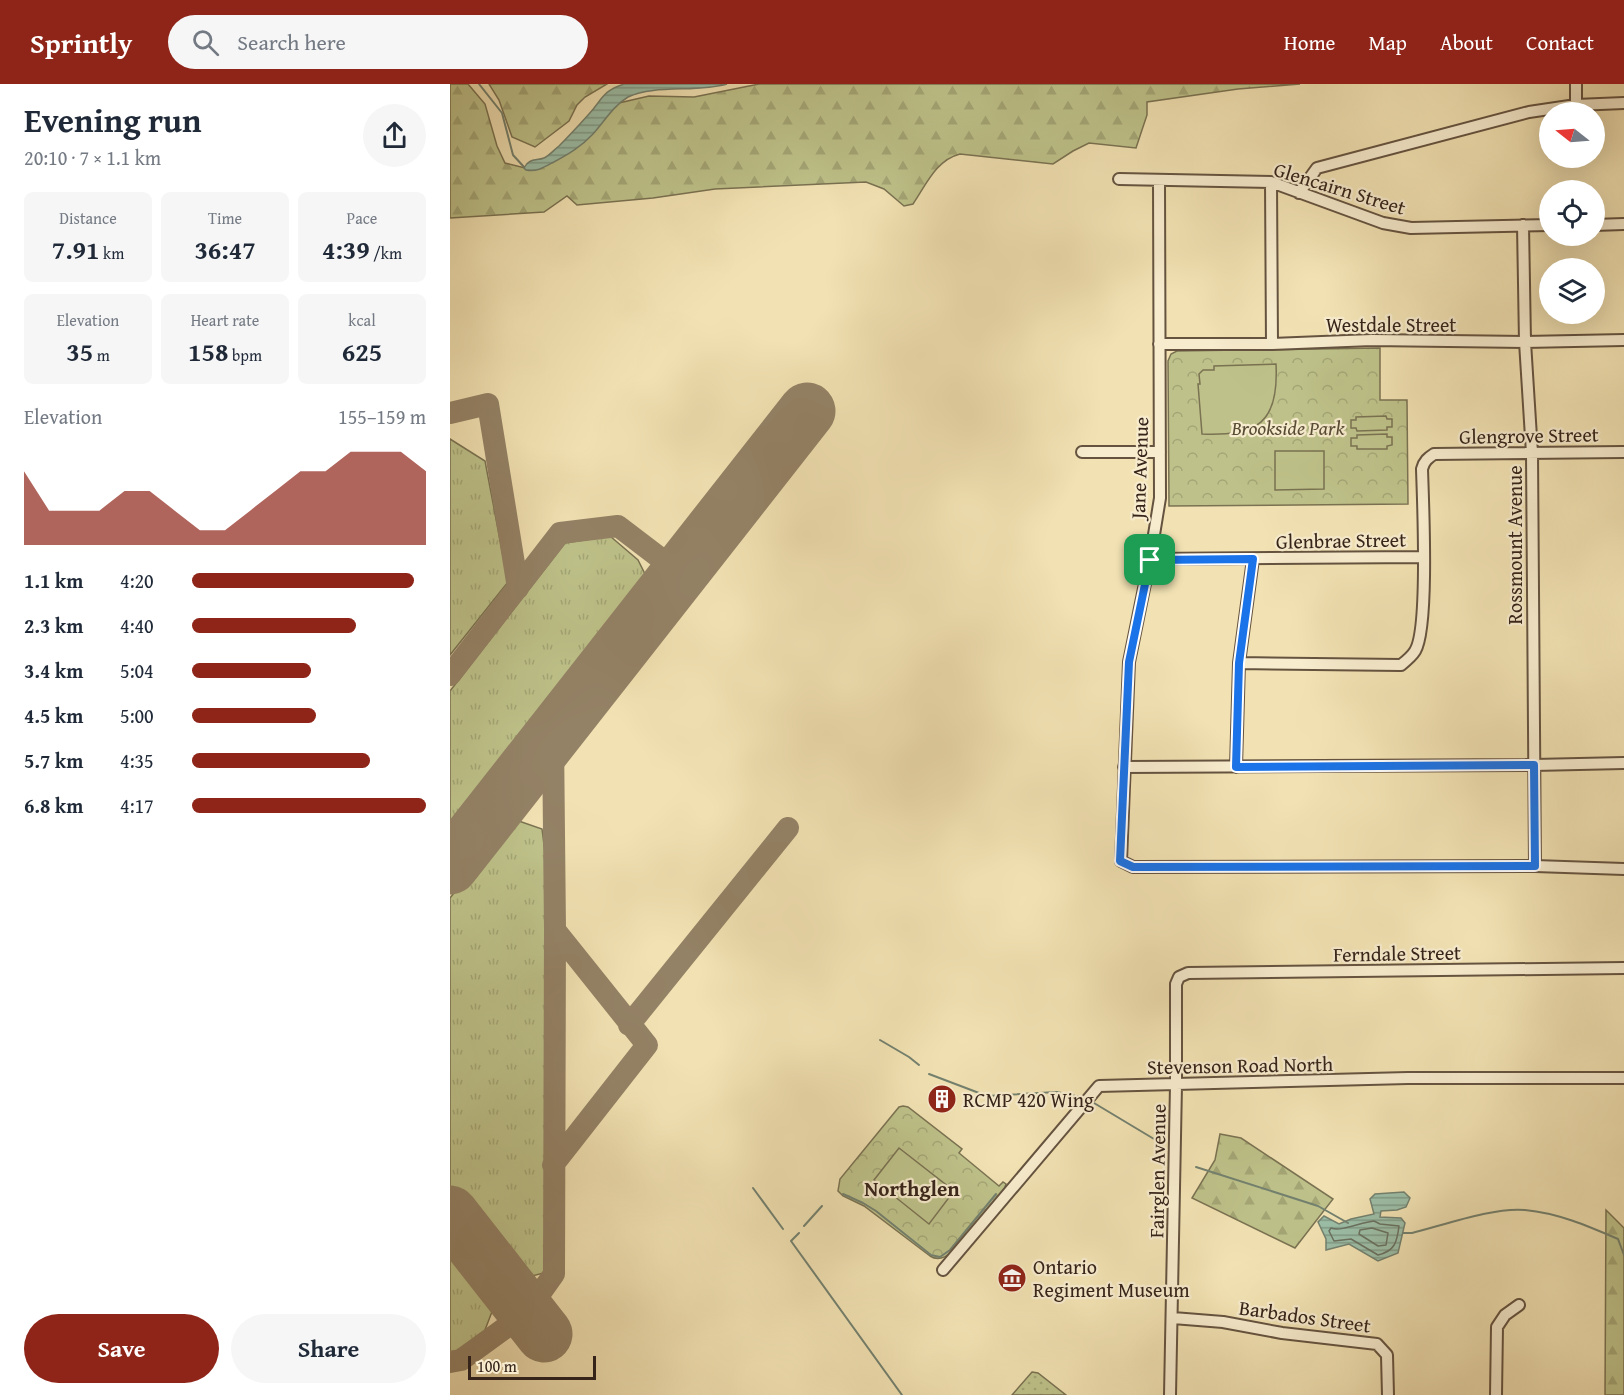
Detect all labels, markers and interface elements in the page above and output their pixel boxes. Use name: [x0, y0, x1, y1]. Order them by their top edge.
search box: [168, 15, 588, 69]
text: Sprintly: [30, 22, 132, 63]
icon: search: [189, 26, 222, 59]
text: Search here: [237, 26, 346, 58]
text: Home: [1284, 27, 1335, 58]
text: Map: [1368, 27, 1407, 58]
text: About: [1440, 27, 1493, 58]
text: Contact: [1526, 27, 1594, 58]
text: Evening run: [24, 96, 201, 144]
north arrow: [1539, 102, 1605, 168]
map controls: [1539, 102, 1605, 324]
button: share: [363, 104, 426, 167]
text: 20:10 · 7 × 1.1 km: [24, 143, 161, 172]
street label: Glencairn Street: [1271, 154, 1409, 222]
button: locate: [1539, 180, 1605, 246]
text: Distance: [59, 206, 117, 230]
text: Time: [208, 206, 242, 230]
text: Pace: [347, 206, 377, 230]
text: 7.91: [52, 230, 100, 269]
text: 36:47: [194, 230, 256, 269]
text: 4:39: [322, 230, 370, 269]
text: km: [100, 241, 124, 265]
text: /km: [370, 241, 402, 265]
button: layers: [1539, 258, 1605, 324]
text: Elevation: [57, 308, 119, 332]
text: Heart rate: [191, 308, 259, 332]
text: kcal: [348, 308, 376, 332]
street label: Westdale Street: [1326, 310, 1456, 339]
text: 35: [66, 332, 93, 371]
text: 158: [188, 332, 228, 371]
text: 625: [342, 332, 382, 371]
text: m: [93, 343, 110, 367]
text: bpm: [228, 343, 262, 367]
text: Elevation: [24, 402, 102, 431]
text: 155–159 m: [338, 402, 426, 431]
park label: Brookside Park: [1230, 413, 1345, 442]
street label: Jane Avenue: [1123, 416, 1155, 523]
street label: Glengrove Street: [1459, 419, 1599, 451]
street label: Rossmount Avenue: [1500, 465, 1529, 625]
street label: Glenbrae Street: [1276, 524, 1406, 556]
pin: [1124, 534, 1175, 585]
icon: arrive: [1133, 543, 1166, 576]
text: 1.1 km: [24, 566, 83, 595]
text: 4:20: [120, 566, 154, 595]
text: 2.3 km: [24, 611, 83, 640]
text: 4:40: [120, 611, 154, 640]
text: 3.4 km: [24, 656, 83, 685]
text: 5:04: [120, 656, 154, 685]
text: 4.5 km: [24, 701, 83, 730]
text: 5:00: [120, 701, 154, 730]
text: 5.7 km: [24, 746, 83, 775]
text: 4:35: [120, 746, 154, 775]
text: 6.8 km: [24, 791, 83, 820]
text: 4:17: [120, 791, 154, 820]
street label: Ferndale Street: [1333, 937, 1461, 969]
street label: Stevenson Road North: [1147, 1049, 1333, 1081]
building icon: RCMP 420 Wing: [926, 1083, 958, 1115]
place label: RCMP 420 Wing: [963, 1085, 1094, 1114]
street label: Fairglen Avenue: [1141, 1104, 1173, 1238]
district label: Northglen: [864, 1173, 960, 1204]
place label: Ontario Regiment Museum: [1033, 1252, 1190, 1304]
museum icon: Ontario Regiment Museum: [996, 1262, 1028, 1294]
street label: Barbados Street: [1237, 1292, 1373, 1340]
button: Save: [24, 1314, 219, 1383]
button: Share: [231, 1314, 426, 1383]
scale bar: [468, 1353, 596, 1380]
text: 100 m: [477, 1354, 517, 1378]

